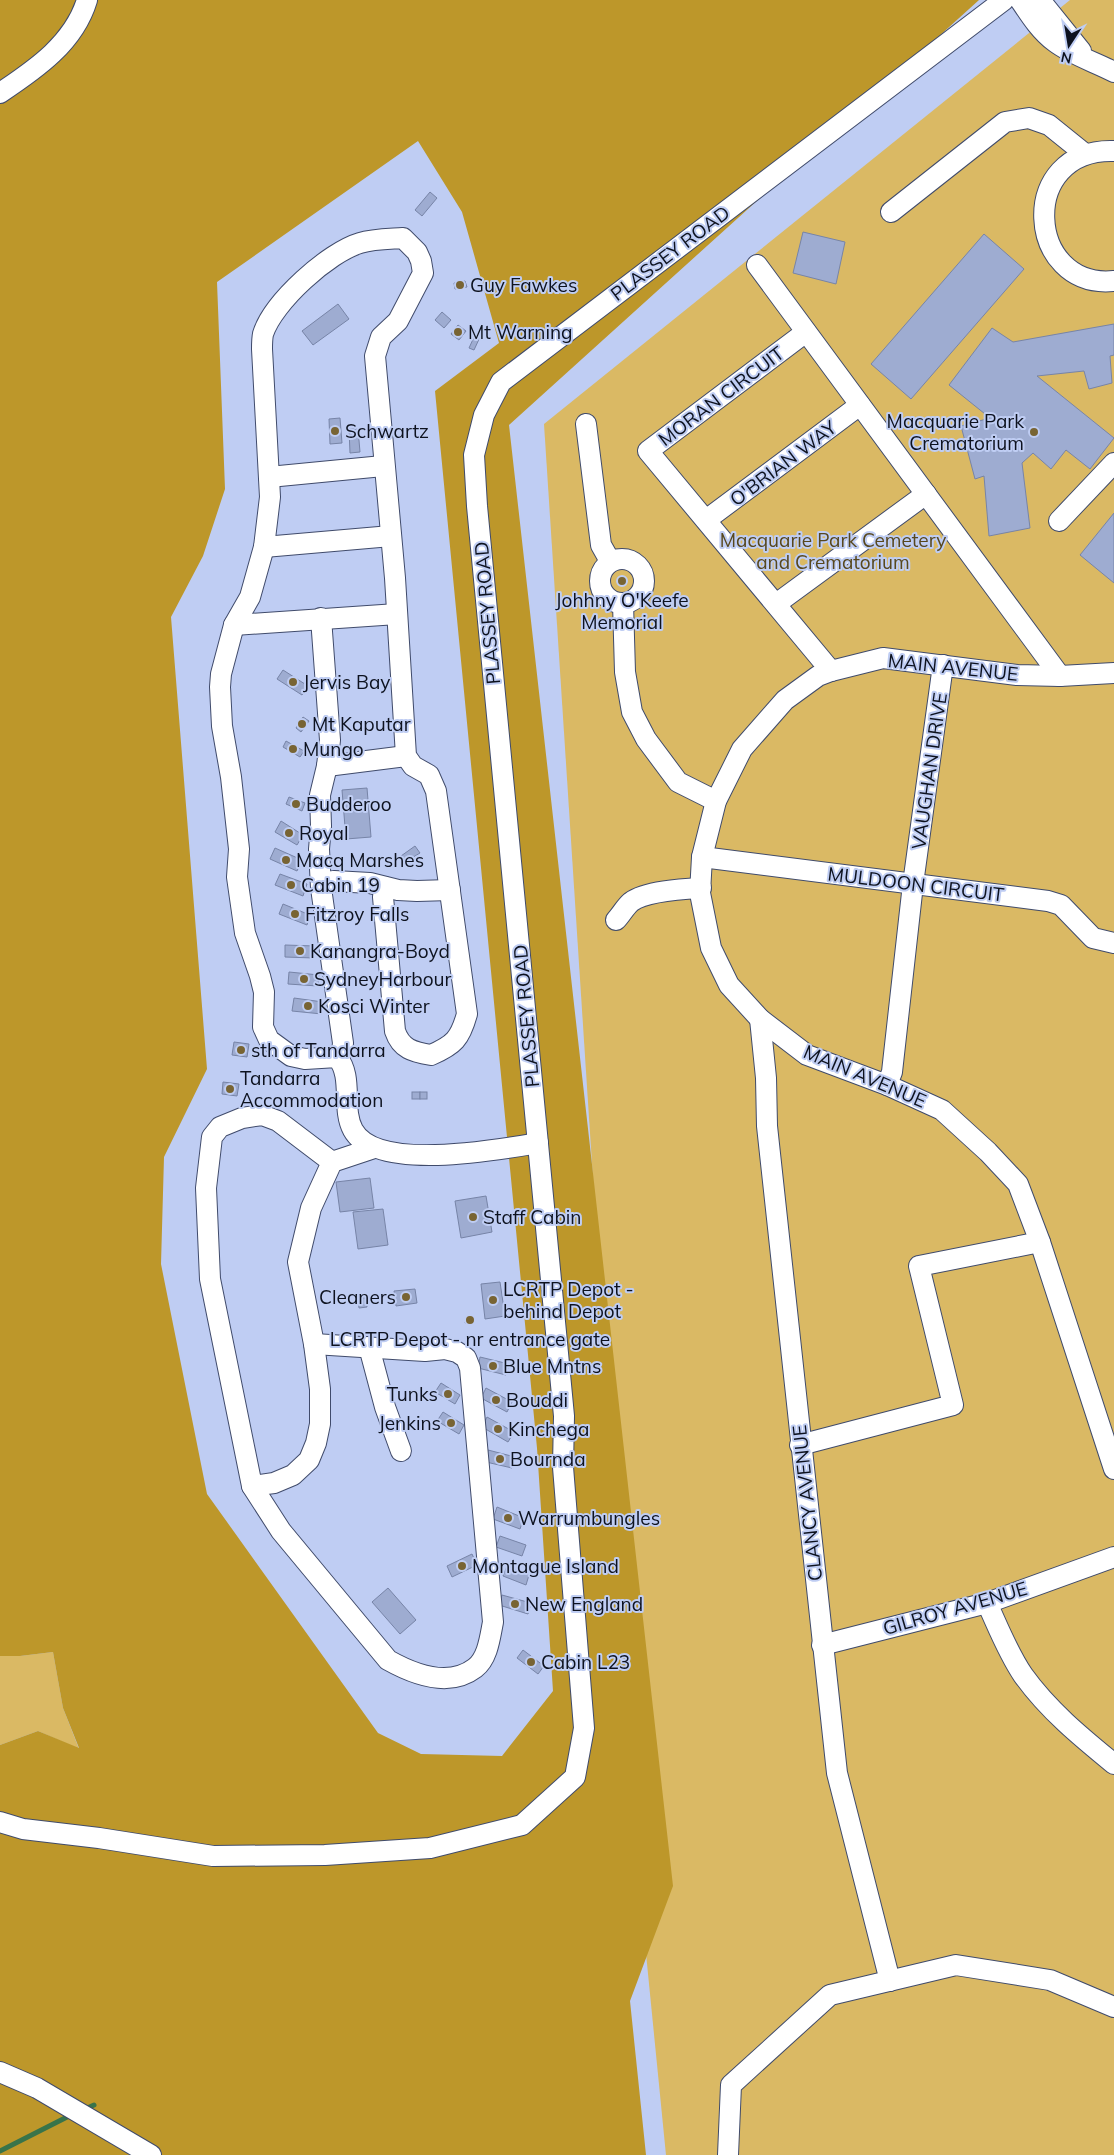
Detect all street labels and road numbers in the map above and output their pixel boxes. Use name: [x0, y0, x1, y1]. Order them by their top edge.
street label: PLASSEY ROAD: [606, 200, 734, 306]
street label: MORAN CIRCUIT: [653, 341, 789, 451]
street label: O'BRIAN WAY: [725, 415, 841, 511]
street label: PLASSEY ROAD: [469, 541, 505, 685]
street label: MAIN AVENUE: [887, 648, 1019, 686]
street label: VAUGHAN DRIVE: [906, 691, 952, 851]
street label: MULDOON CIRCUIT: [826, 861, 1006, 907]
street label: PLASSEY ROAD: [508, 944, 544, 1088]
street label: MAIN AVENUE: [800, 1039, 930, 1113]
street label: CLANCY AVENUE: [787, 1424, 827, 1582]
street label: GILROY AVENUE: [880, 1576, 1030, 1640]

